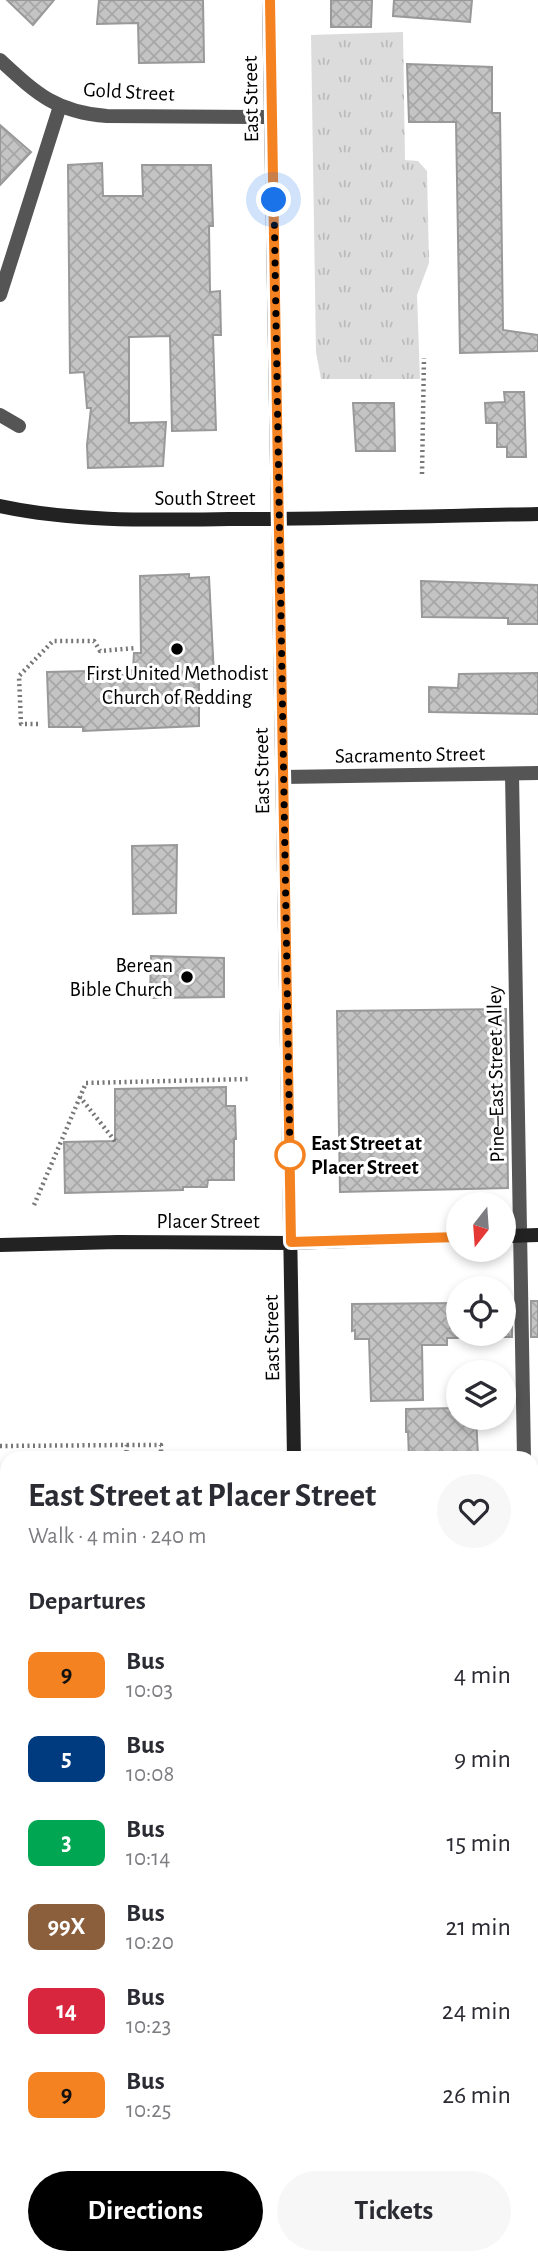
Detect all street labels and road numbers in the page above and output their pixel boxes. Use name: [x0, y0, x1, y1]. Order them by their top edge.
street label: East Street: [240, 55, 262, 143]
street label: Gold Street: [83, 79, 176, 105]
street label: South Street: [154, 488, 256, 509]
street label: East Street: [251, 727, 273, 815]
street label: Sacramento Street: [335, 743, 485, 767]
street label: Pine–East Street Alley: [484, 985, 508, 1163]
street label: Placer Street: [156, 1211, 260, 1232]
street label: East Street: [261, 1294, 283, 1382]

